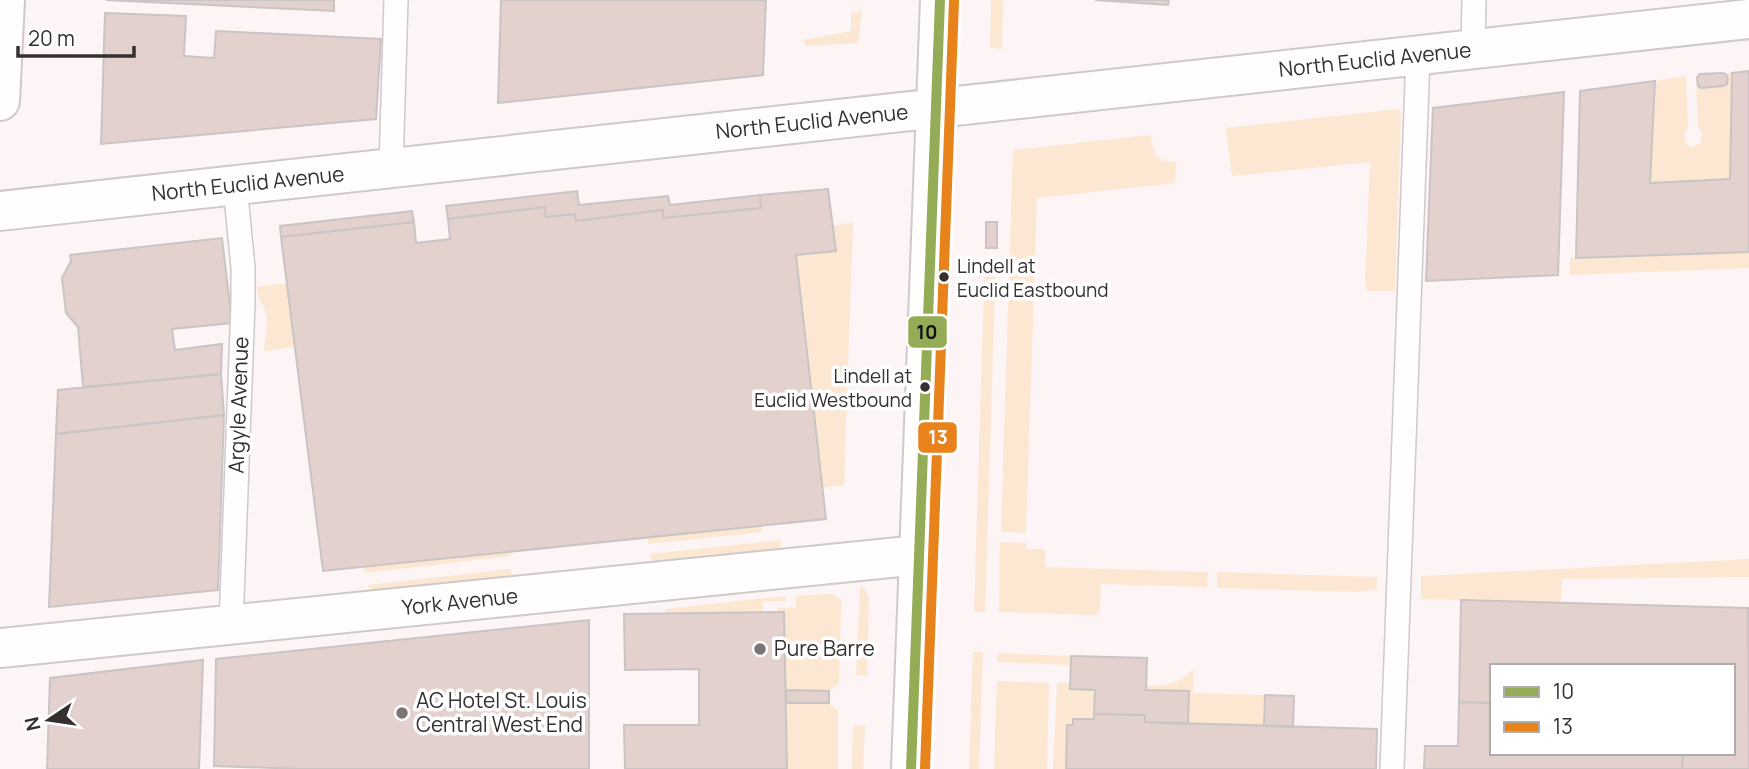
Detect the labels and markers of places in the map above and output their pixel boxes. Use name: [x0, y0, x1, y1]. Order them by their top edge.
place label: Lindell at Euclid Eastbound: [957, 253, 1109, 303]
marker: Lindell at Euclid Eastbound: [937, 270, 951, 284]
place label: Lindell at Euclid Westbound: [754, 363, 912, 413]
marker: Lindell at Euclid Westbound: [918, 380, 932, 394]
place label: Pure Barre: [774, 634, 875, 662]
marker: Pure Barre: [752, 641, 768, 657]
place label: AC Hotel St. Louis Central West End: [416, 686, 587, 738]
marker: AC Hotel St. Louis Central West End: [394, 705, 410, 721]

